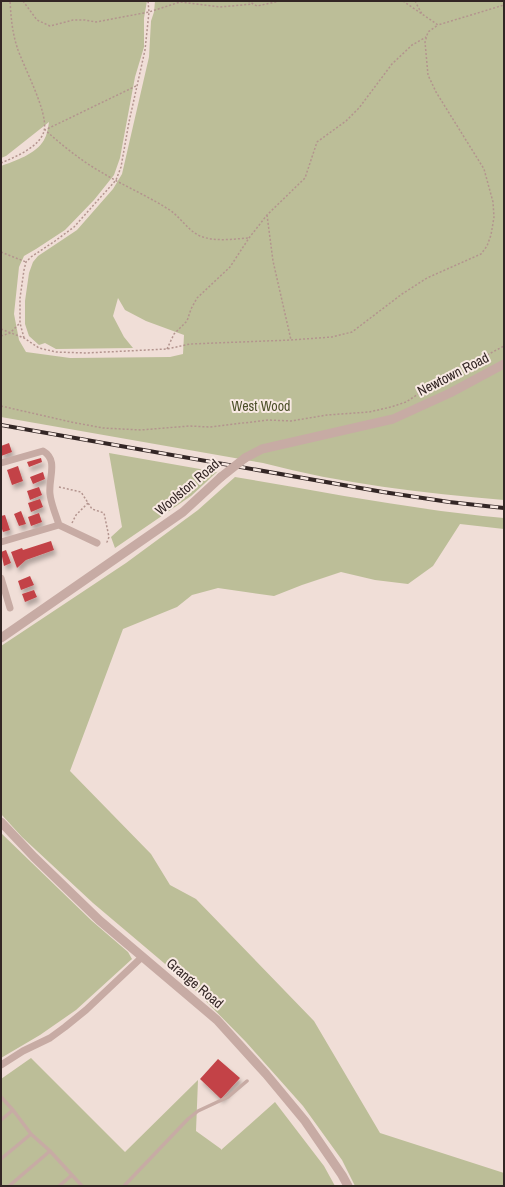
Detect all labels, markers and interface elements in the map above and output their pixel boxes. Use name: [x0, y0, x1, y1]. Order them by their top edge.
street label: Newtown Road: [414, 348, 492, 400]
park label: West Wood: [232, 397, 290, 415]
street label: Woolston Road: [151, 455, 223, 519]
street label: Grange Road: [163, 954, 227, 1012]

